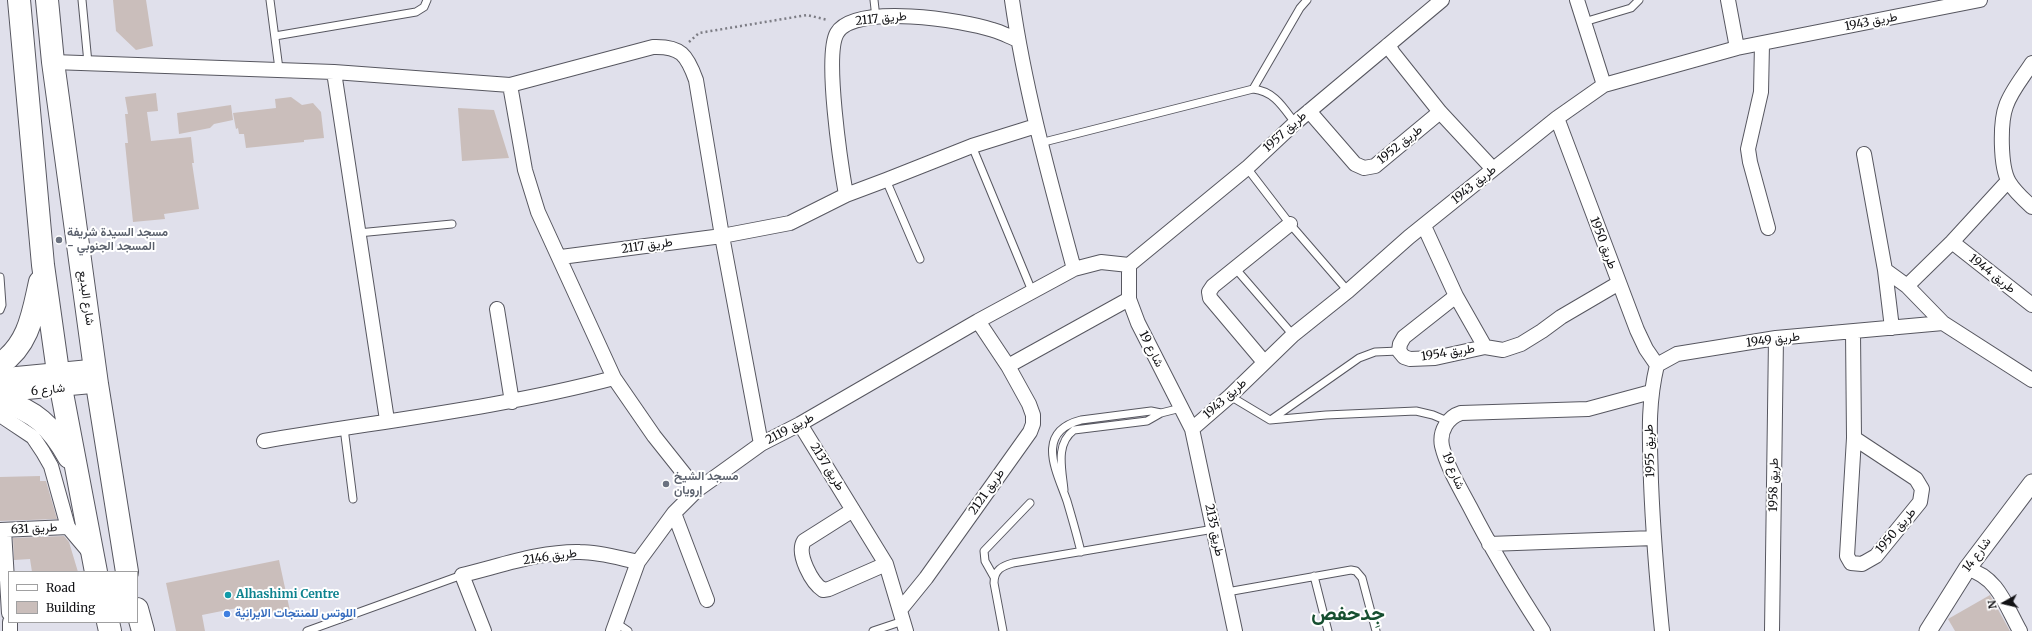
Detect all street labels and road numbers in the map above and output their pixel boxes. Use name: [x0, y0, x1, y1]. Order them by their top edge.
street label: طريق 2117: [855, 9, 907, 29]
street label: طريق 1943: [1843, 10, 1899, 34]
street label: طريق 1957: [1260, 109, 1310, 155]
street label: طريق 1952: [1375, 122, 1425, 168]
street label: طريق 1943: [1449, 163, 1499, 207]
street label: طريق 1950: [1586, 215, 1620, 271]
street label: طريق 2117: [620, 235, 674, 257]
street label: طريق 1944: [1966, 251, 2018, 297]
street label: شارع البديع: [75, 270, 97, 326]
street label: شارع 19: [1136, 328, 1166, 370]
street label: طريق 1949: [1745, 330, 1801, 350]
street label: طريق 1954: [1420, 342, 1476, 364]
street label: طريق 1943: [1200, 376, 1250, 422]
street label: شارع 6: [30, 381, 66, 399]
street label: طريق 2119: [764, 410, 816, 448]
street label: طريق 1955: [1642, 424, 1658, 478]
street label: طريق 2137: [807, 441, 847, 493]
street label: شارع 19: [1439, 450, 1467, 492]
street label: طريق 1958: [1766, 458, 1782, 512]
street label: طريق 2121: [966, 466, 1008, 518]
street label: طريق 2135: [1201, 502, 1227, 558]
street label: طريق 1950: [1873, 505, 1919, 557]
street label: طريق 631: [10, 521, 58, 537]
street label: شارع 14: [1960, 535, 1994, 575]
street label: طريق 2146: [522, 546, 578, 568]

